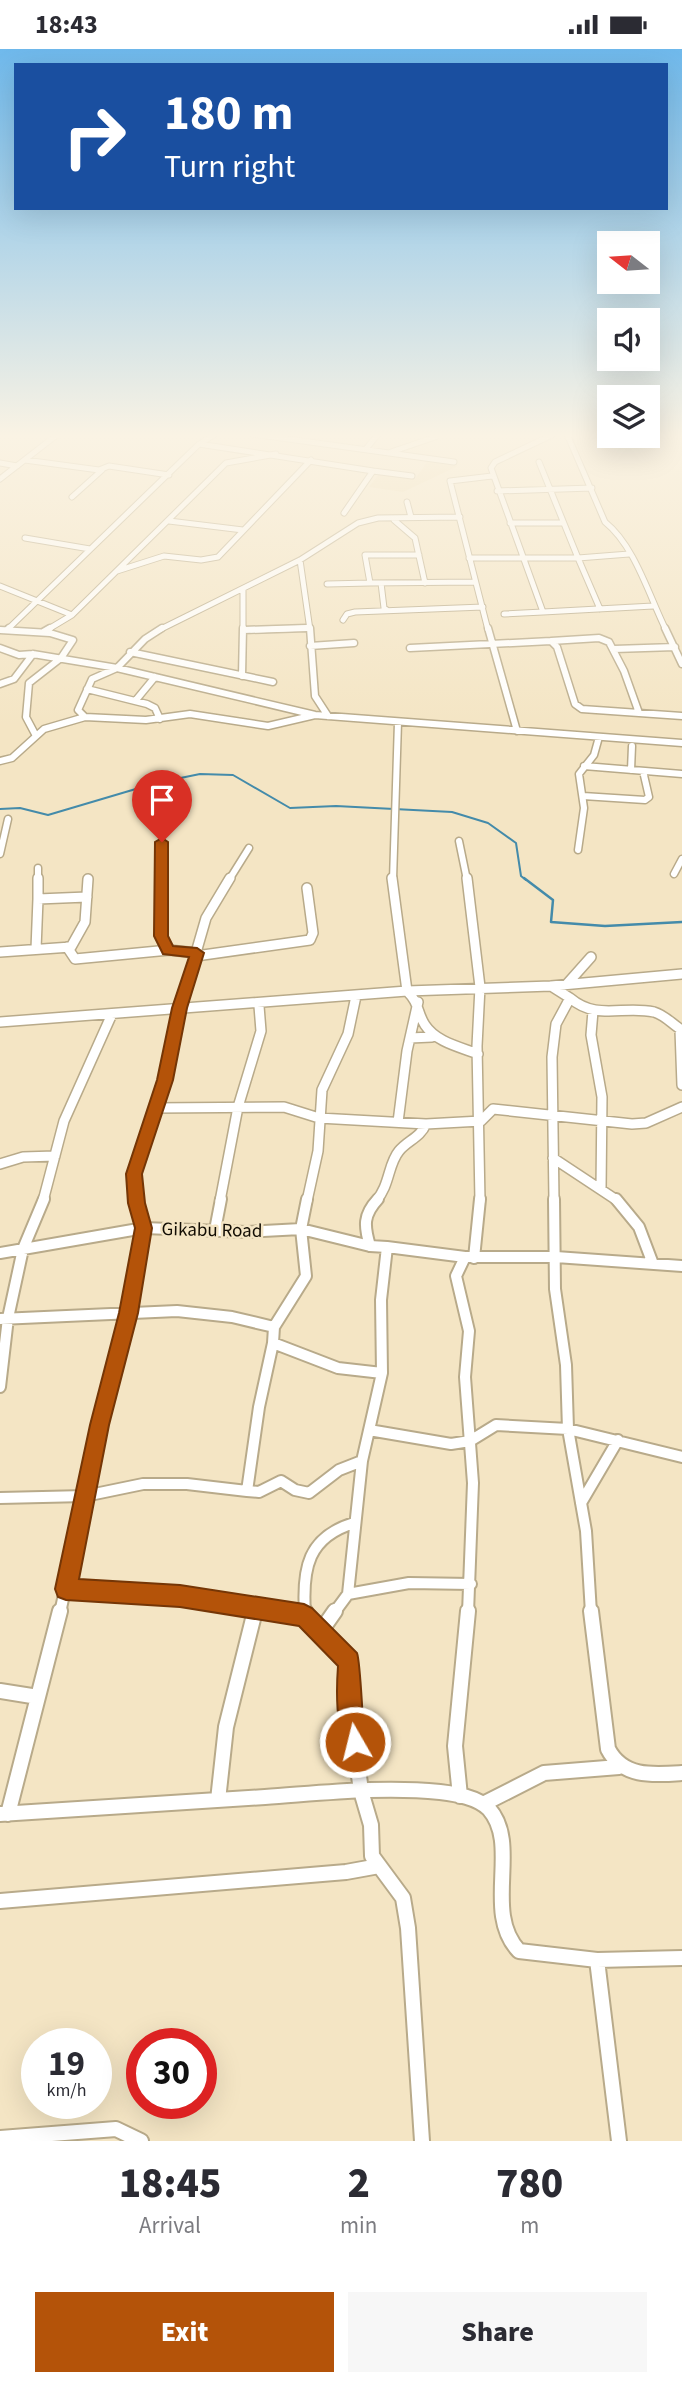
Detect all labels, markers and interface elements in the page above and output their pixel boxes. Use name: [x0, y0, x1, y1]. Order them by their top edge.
text: 18:43: [35, 6, 98, 43]
text: 180 m: [164, 79, 293, 149]
icon: right: [49, 91, 140, 182]
text: Turn right: [164, 144, 295, 190]
north arrow: [597, 231, 660, 294]
map controls: [597, 231, 660, 448]
button: sound: [597, 308, 660, 371]
button: layers: [597, 385, 660, 448]
pin: [132, 770, 192, 842]
icon: arrive: [143, 781, 181, 819]
street label: Gikabu Road: [161, 1216, 263, 1245]
position arrow: [318, 1705, 392, 1779]
speed limit sign: 30: [126, 2028, 217, 2119]
text: 19: [48, 2039, 85, 2089]
text: km/h: [47, 2078, 86, 2103]
text: 18:45: [119, 2154, 221, 2214]
text: 2: [347, 2154, 370, 2214]
text: 780: [496, 2154, 563, 2214]
text: Arrival: [139, 2209, 201, 2242]
text: min: [340, 2209, 377, 2242]
text: m: [520, 2209, 539, 2242]
button: Exit: [35, 2292, 334, 2372]
button: Share: [348, 2292, 647, 2372]

